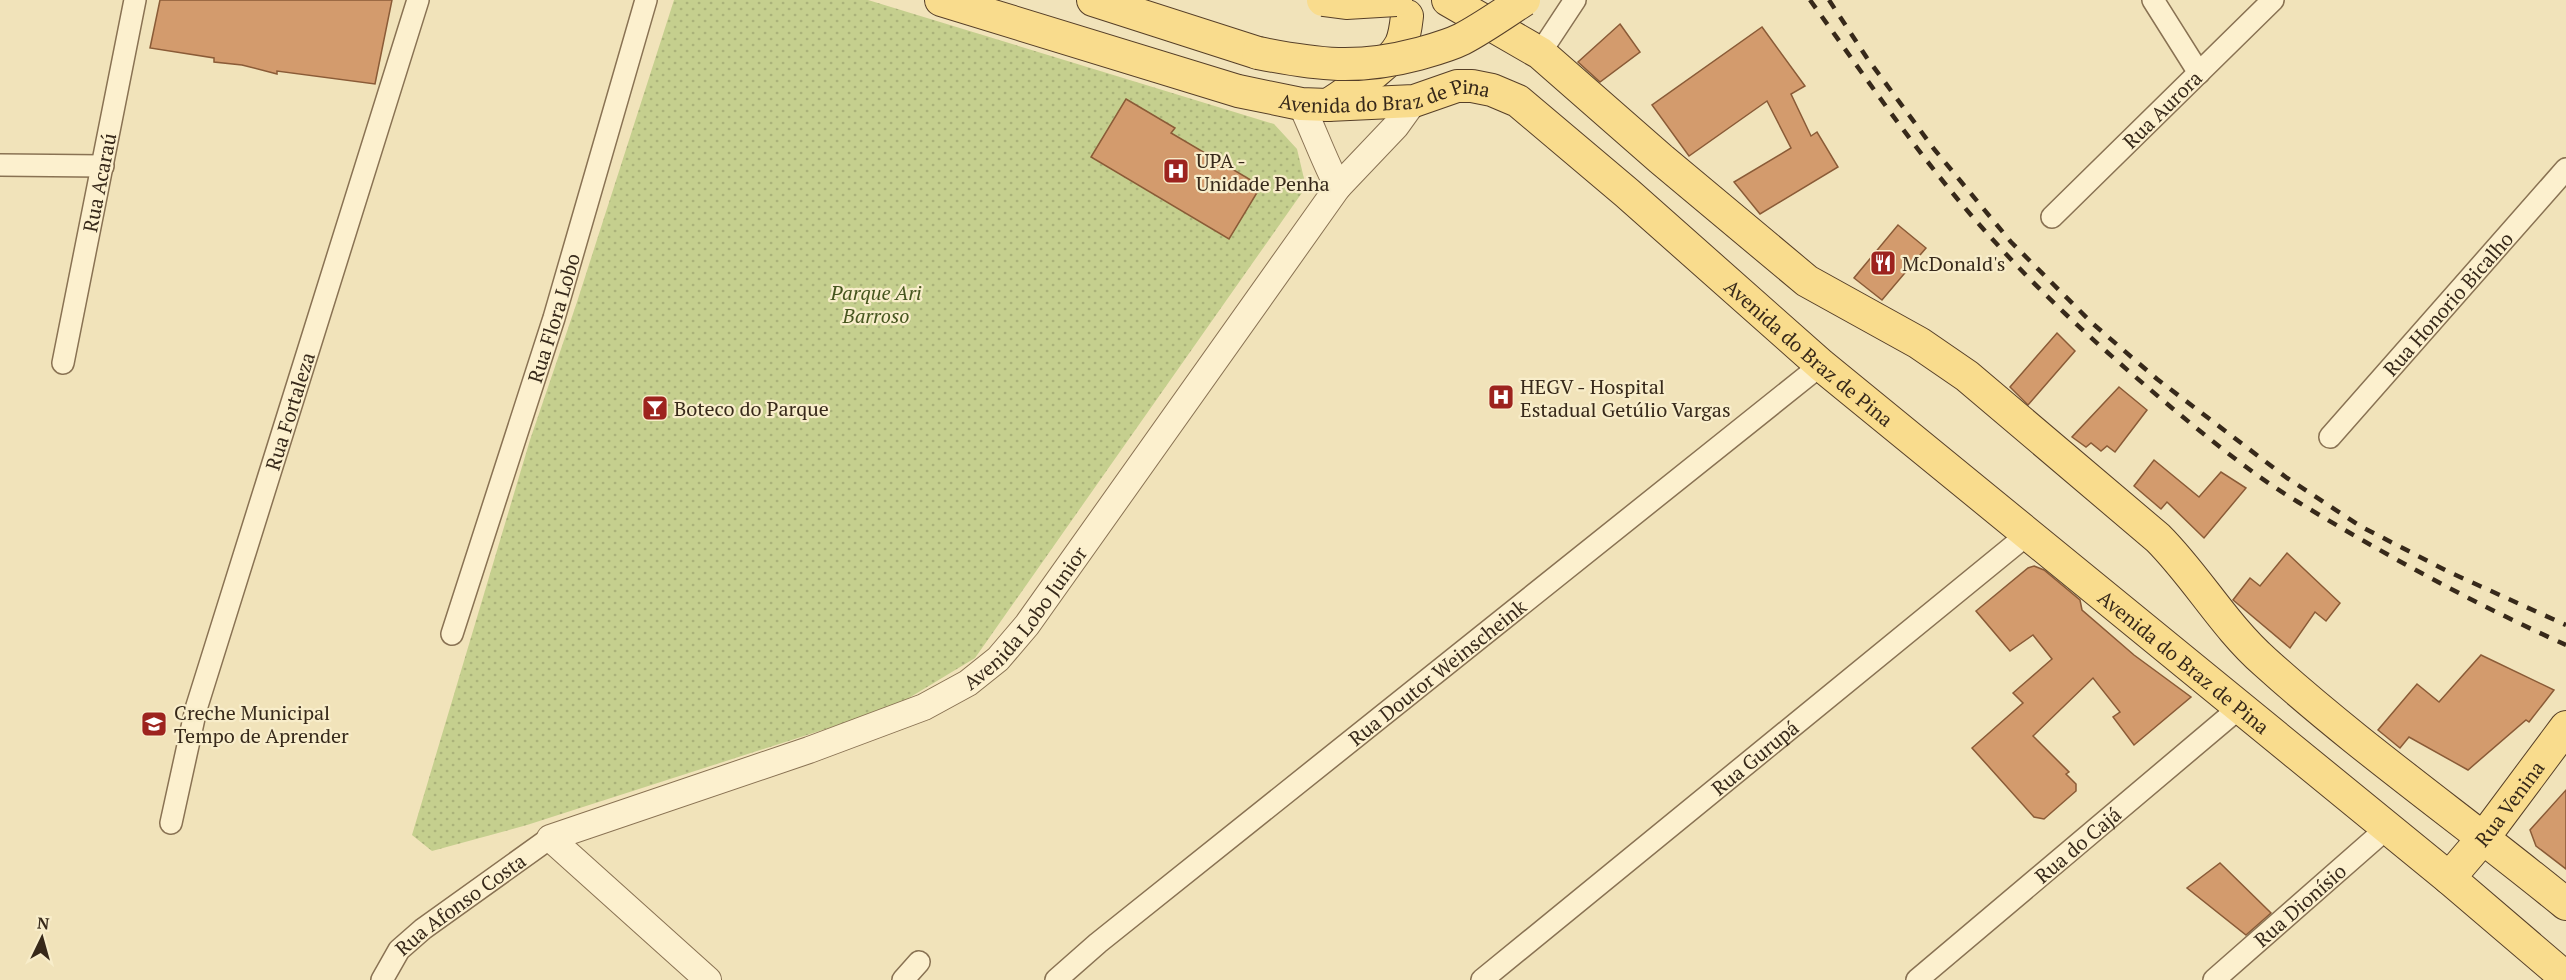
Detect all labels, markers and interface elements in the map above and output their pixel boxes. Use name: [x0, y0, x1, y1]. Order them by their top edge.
street label: Rua Aurora: [2117, 64, 2207, 154]
street label: Avenida do Braz de Pina: [1277, 71, 1493, 119]
street label: Rua Acaraú: [76, 131, 122, 234]
place label: UPA - Unidade Penha: [1196, 147, 1330, 197]
hospital icon: UPA - Unidade Penha: [1161, 156, 1191, 186]
street label: Rua Honorio Bicalho: [2377, 225, 2519, 381]
restaurant icon: McDonald's: [1868, 248, 1898, 278]
street label: Rua Flora Lobo: [521, 250, 586, 386]
place label: McDonald's: [1902, 250, 2006, 277]
street label: Avenida do Braz de Pina: [1719, 273, 1899, 432]
park label: Parque Ari Barroso: [830, 279, 922, 329]
street label: Rua Fortaleza: [258, 349, 320, 473]
place label: HEGV - Hospital Estadual Getúlio Vargas: [1520, 373, 1731, 423]
hospital icon: HEGV - Hospital Estadual Getúlio Vargas: [1486, 382, 1516, 412]
bar icon: Boteco do Parque: [640, 393, 670, 423]
place label: Boteco do Parque: [674, 395, 829, 422]
street label: Avenida Lobo Junior: [957, 540, 1093, 695]
street label: Avenida do Braz de Pina: [2093, 584, 2275, 740]
street label: Rua Doutor Weinscheink: [1342, 592, 1532, 751]
place label: Creche Municipal Tempo de Aprender: [174, 699, 349, 749]
school or university icon: Creche Municipal Tempo de Aprender: [139, 709, 169, 739]
street label: Rua Gurupá: [1705, 714, 1804, 801]
street label: Rua Venina: [2468, 755, 2550, 852]
street label: Rua do Cajá: [2029, 800, 2126, 889]
street label: Rua Afonso Costa: [389, 847, 531, 961]
street label: Rua Dionísio: [2248, 857, 2351, 953]
north arrow: [12, 908, 72, 968]
text: N: [36, 912, 50, 935]

